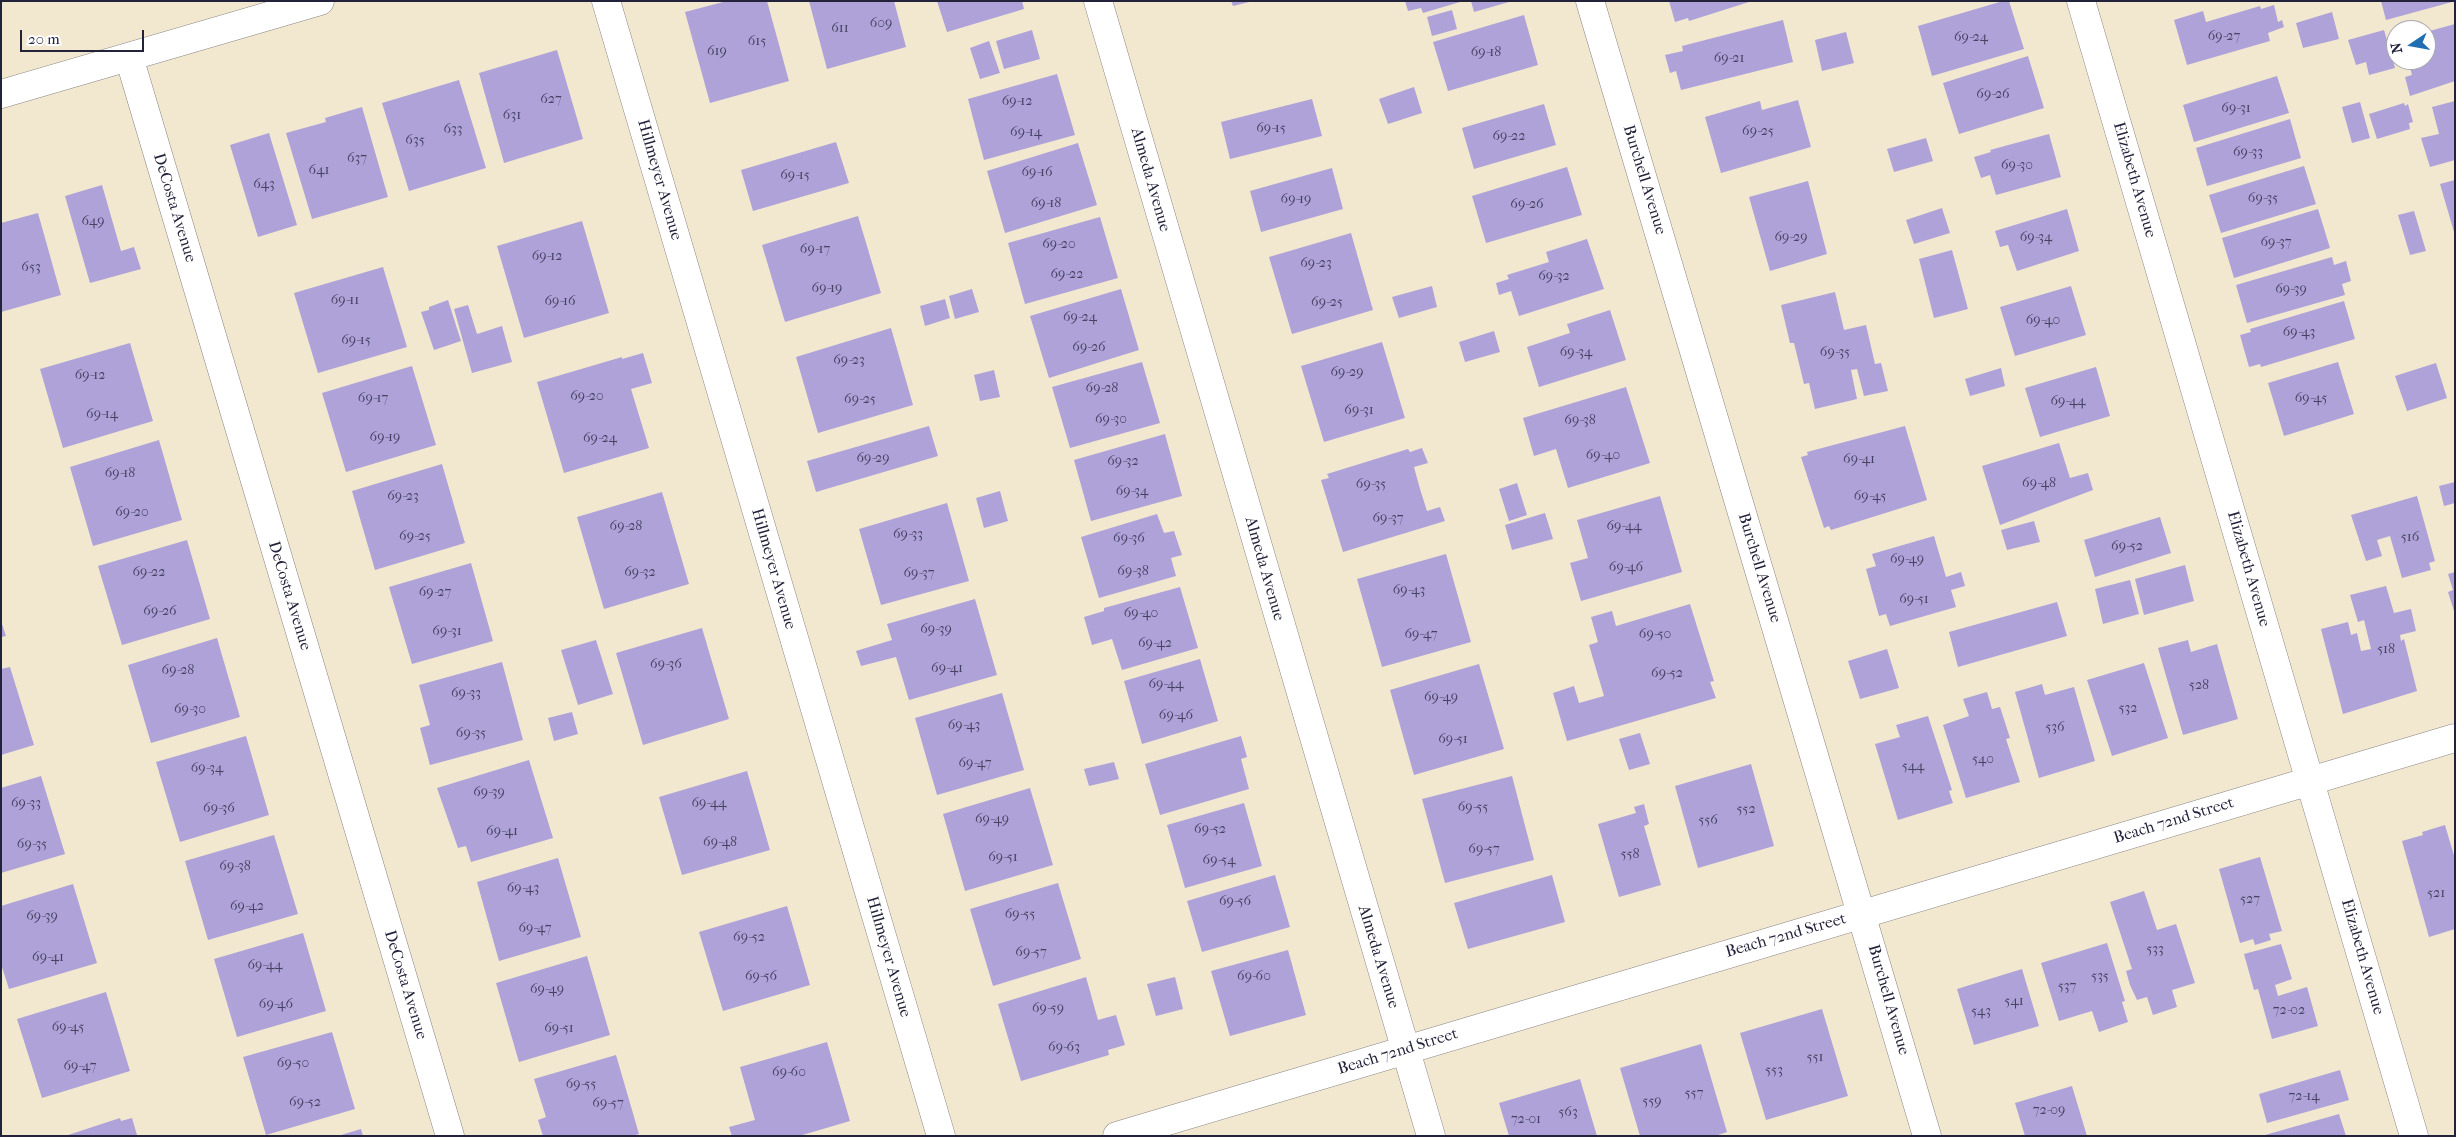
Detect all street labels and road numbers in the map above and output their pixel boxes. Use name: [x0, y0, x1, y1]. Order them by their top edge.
street label: Hillmeyer Avenue: [633, 117, 685, 243]
street label: Elizabeth Avenue: [2108, 120, 2160, 240]
street label: Burchell Avenue: [1618, 123, 1670, 237]
street label: Almeda Avenue: [1126, 126, 1174, 234]
street label: DeCosta Avenue: [148, 151, 200, 265]
street label: Hillmeyer Avenue: [747, 506, 799, 632]
street label: Elizabeth Avenue: [2222, 509, 2274, 629]
street label: Burchell Avenue: [1733, 511, 1785, 625]
street label: Almeda Avenue: [1240, 515, 1288, 623]
street label: DeCosta Avenue: [263, 539, 315, 653]
street label: Beach 72nd Street: [2112, 794, 2236, 848]
street label: Hillmeyer Avenue: [862, 894, 914, 1020]
street label: Elizabeth Avenue: [2336, 897, 2388, 1017]
street label: Almeda Avenue: [1353, 903, 1403, 1011]
street label: Beach 72nd Street: [1723, 910, 1849, 962]
street label: DeCosta Avenue: [379, 928, 431, 1042]
street label: Burchell Avenue: [1863, 943, 1913, 1057]
street label: Beach 72nd Street: [1336, 1025, 1460, 1079]

